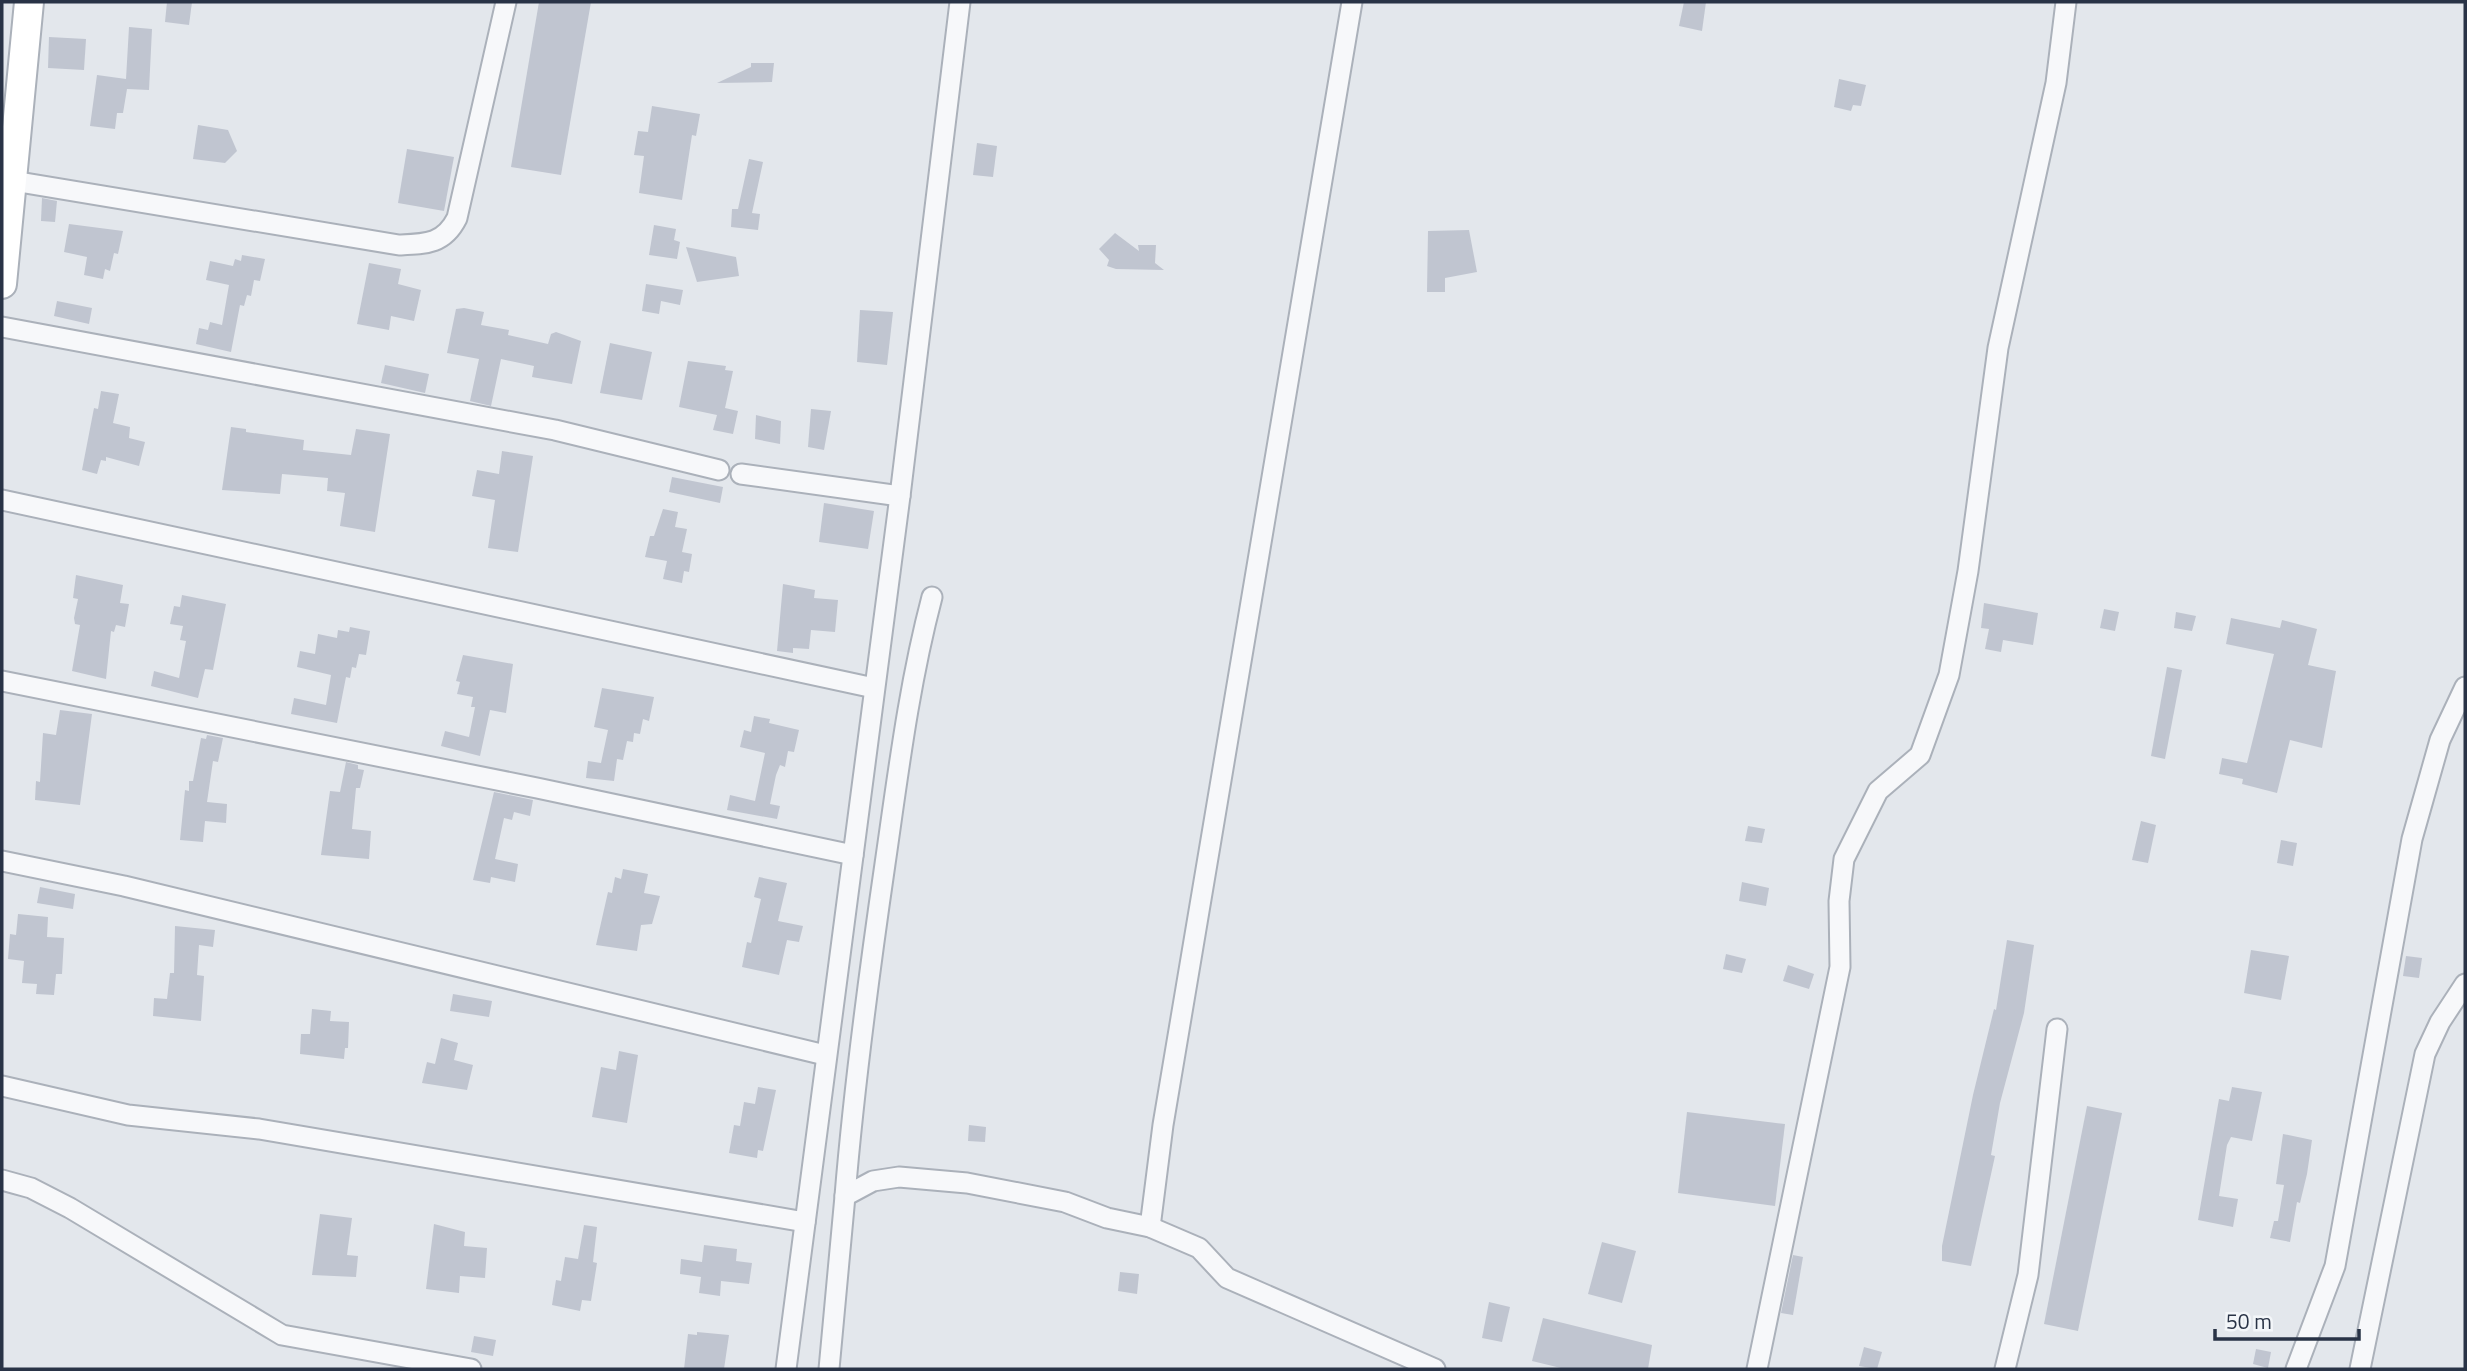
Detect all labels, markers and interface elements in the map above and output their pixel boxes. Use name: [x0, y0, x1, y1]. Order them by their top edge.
scale bar: [2215, 1298, 2358, 1342]
text: 50 m: [2226, 1305, 2272, 1337]

